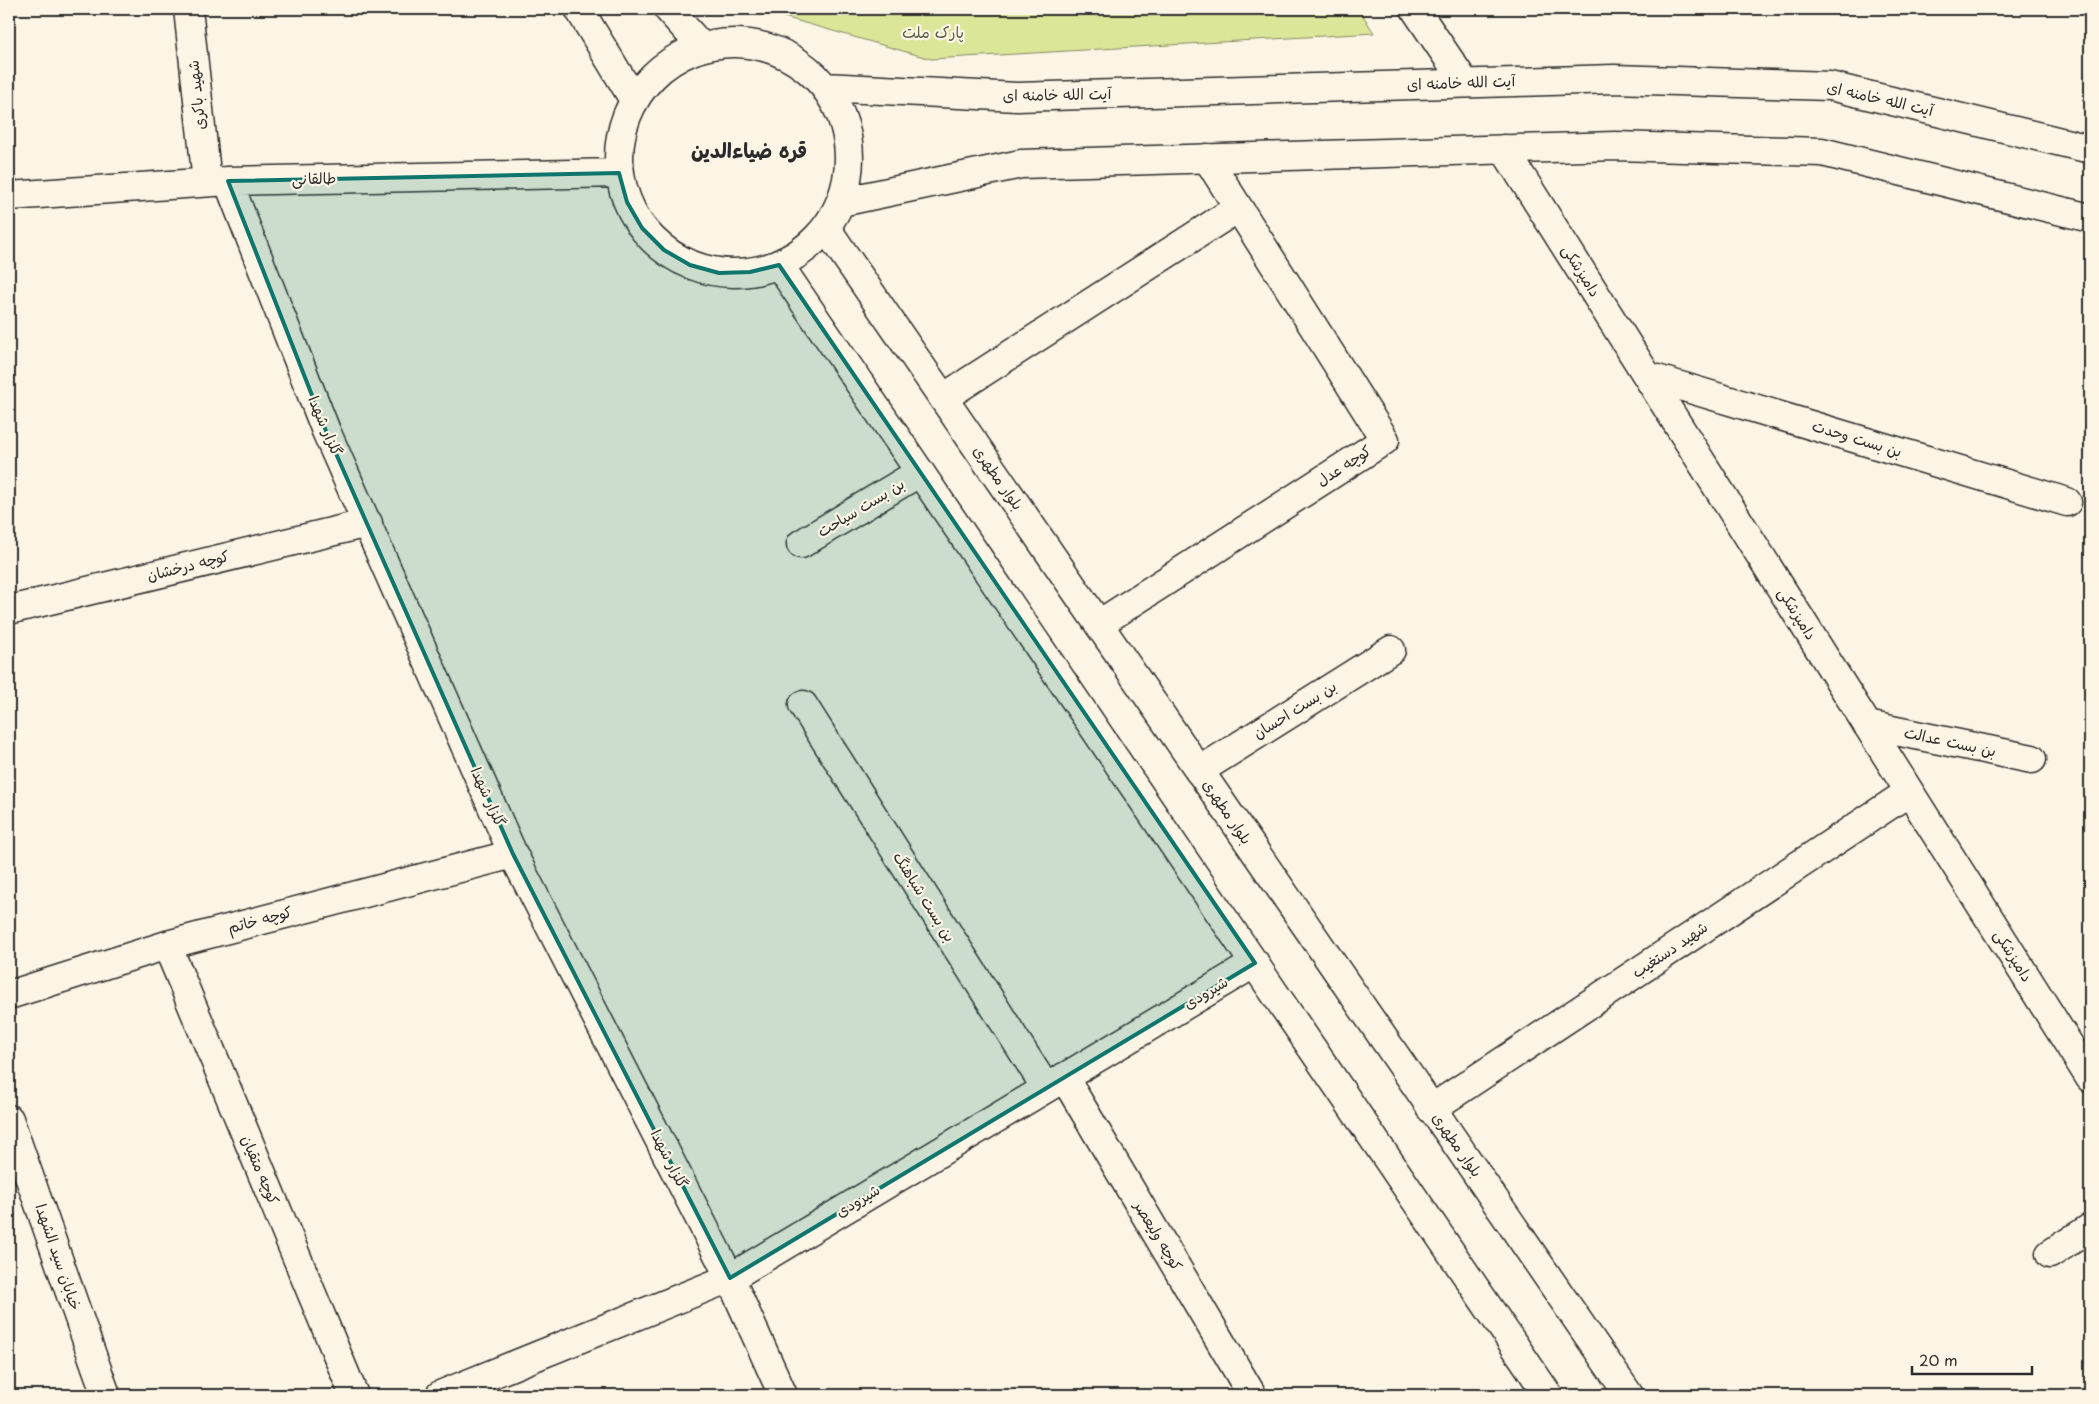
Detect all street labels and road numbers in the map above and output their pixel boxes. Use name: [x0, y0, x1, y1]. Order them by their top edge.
street label: شهید باکری: [180, 59, 211, 131]
street label: آیت الله خامنه ای: [1406, 68, 1517, 95]
street label: آیت الله خامنه ای: [1825, 74, 1937, 121]
street label: آیت الله خامنه ای: [1003, 81, 1113, 106]
street label: طالقانی: [291, 166, 336, 189]
street label: دامپزشکی: [1557, 240, 1607, 301]
street label: گلزار شهدا: [303, 392, 349, 459]
street label: بن بست وحدت: [1810, 413, 1905, 462]
street label: کوچه عدل: [1311, 438, 1375, 491]
street label: بلوار مطهری: [969, 440, 1030, 514]
street label: بن بست سیاحت: [812, 472, 908, 542]
street label: کوچه درخشان: [144, 543, 231, 586]
street label: دامپزشکی: [1773, 583, 1823, 644]
street label: بن بست احسان: [1248, 674, 1340, 744]
street label: بن بست عدالت: [1902, 720, 1999, 762]
street label: گلزار شهدا: [466, 763, 513, 830]
street label: بلوار مطهری: [1198, 774, 1259, 848]
street label: بن بست شباهنگ: [888, 847, 962, 946]
street label: کوچه خاتم: [225, 899, 295, 940]
street label: شهید دستغیب: [1627, 915, 1712, 983]
street label: دامپزشکی: [1989, 925, 2039, 986]
street label: شیرودی: [1179, 969, 1232, 1014]
street label: بلوار مطهری: [1428, 1107, 1489, 1181]
street label: گلزار شهدا: [646, 1125, 695, 1192]
street label: کوچه متقیان: [236, 1131, 286, 1208]
street label: شیرودی: [831, 1177, 884, 1222]
street label: کوچه ولیعصر: [1128, 1194, 1189, 1274]
street label: خیابان سید الشهدا: [30, 1200, 88, 1313]

